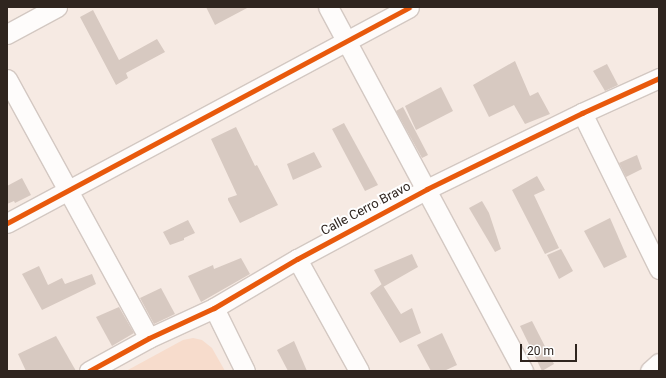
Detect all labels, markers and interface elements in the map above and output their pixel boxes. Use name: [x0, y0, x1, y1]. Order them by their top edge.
street label: Calle Cerro Bravo: [318, 179, 414, 239]
scale bar: [522, 336, 579, 362]
text: 20 m: [527, 344, 554, 358]

